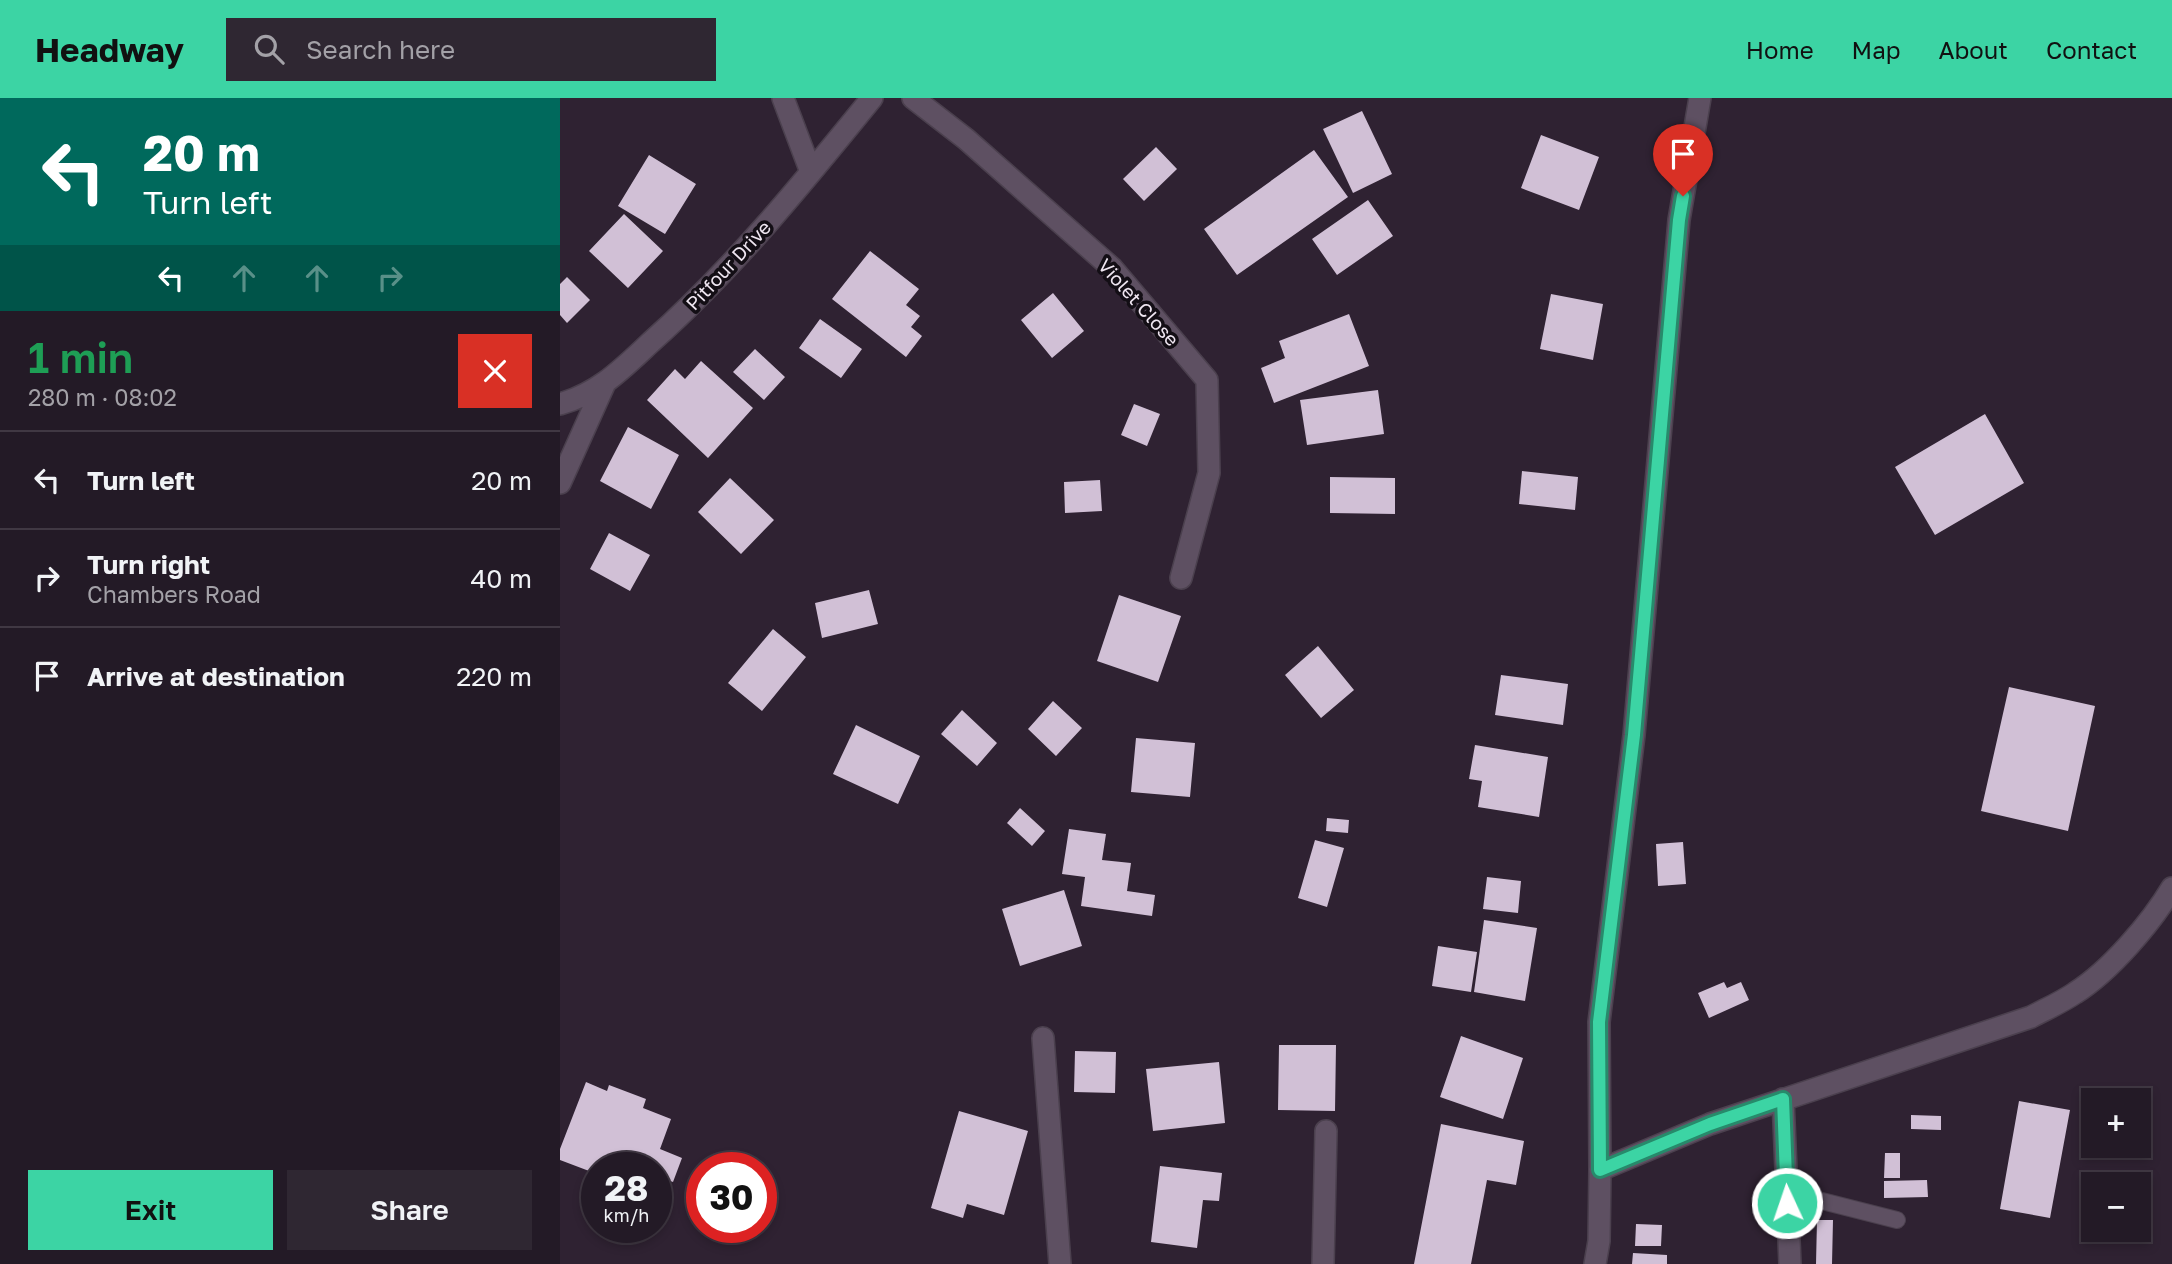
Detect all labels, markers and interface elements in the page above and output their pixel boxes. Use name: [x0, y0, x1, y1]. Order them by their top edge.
search box: [226, 18, 716, 81]
text: Headway: [35, 30, 184, 69]
icon: search: [250, 30, 288, 68]
text: Search here: [306, 34, 455, 65]
text: Home: [1746, 35, 1814, 64]
text: Map: [1852, 35, 1901, 64]
text: About: [1939, 35, 2008, 64]
text: Contact: [2046, 35, 2137, 64]
text: 20 m: [143, 123, 260, 182]
pin: [1653, 124, 1713, 196]
icon: left: [28, 126, 119, 217]
icon: arrive: [1664, 135, 1702, 173]
text: Turn left: [143, 183, 272, 221]
street label: Pitfour Drive: [681, 215, 775, 315]
street label: Violet Close: [1094, 254, 1184, 350]
icon: left: [152, 259, 190, 297]
icon: ahead: [225, 259, 263, 297]
icon: ahead: [298, 259, 336, 297]
icon: right: [371, 259, 409, 297]
text: 1 min: [28, 332, 133, 382]
button: close: [458, 334, 532, 408]
text: 280 m · 08:02: [28, 383, 177, 411]
icon: left: [28, 461, 66, 499]
text: Turn left: [87, 465, 195, 496]
text: 20 m: [471, 465, 532, 496]
text: Turn right: [87, 549, 210, 580]
icon: right: [28, 559, 66, 597]
text: 40 m: [471, 563, 532, 594]
text: Chambers Road: [87, 580, 261, 608]
icon: arrive: [28, 657, 66, 695]
text: Arrive at destination: [87, 661, 345, 692]
text: 220 m: [456, 661, 532, 692]
map controls: [2081, 1088, 2151, 1242]
button: +: [2081, 1088, 2151, 1158]
speed limit sign: 30: [686, 1152, 777, 1243]
position arrow: [1750, 1166, 1824, 1240]
text: 28: [605, 1167, 648, 1209]
button: Exit: [28, 1170, 273, 1250]
button: Share: [287, 1170, 532, 1250]
button: −: [2081, 1172, 2151, 1242]
text: km/h: [604, 1204, 649, 1226]

